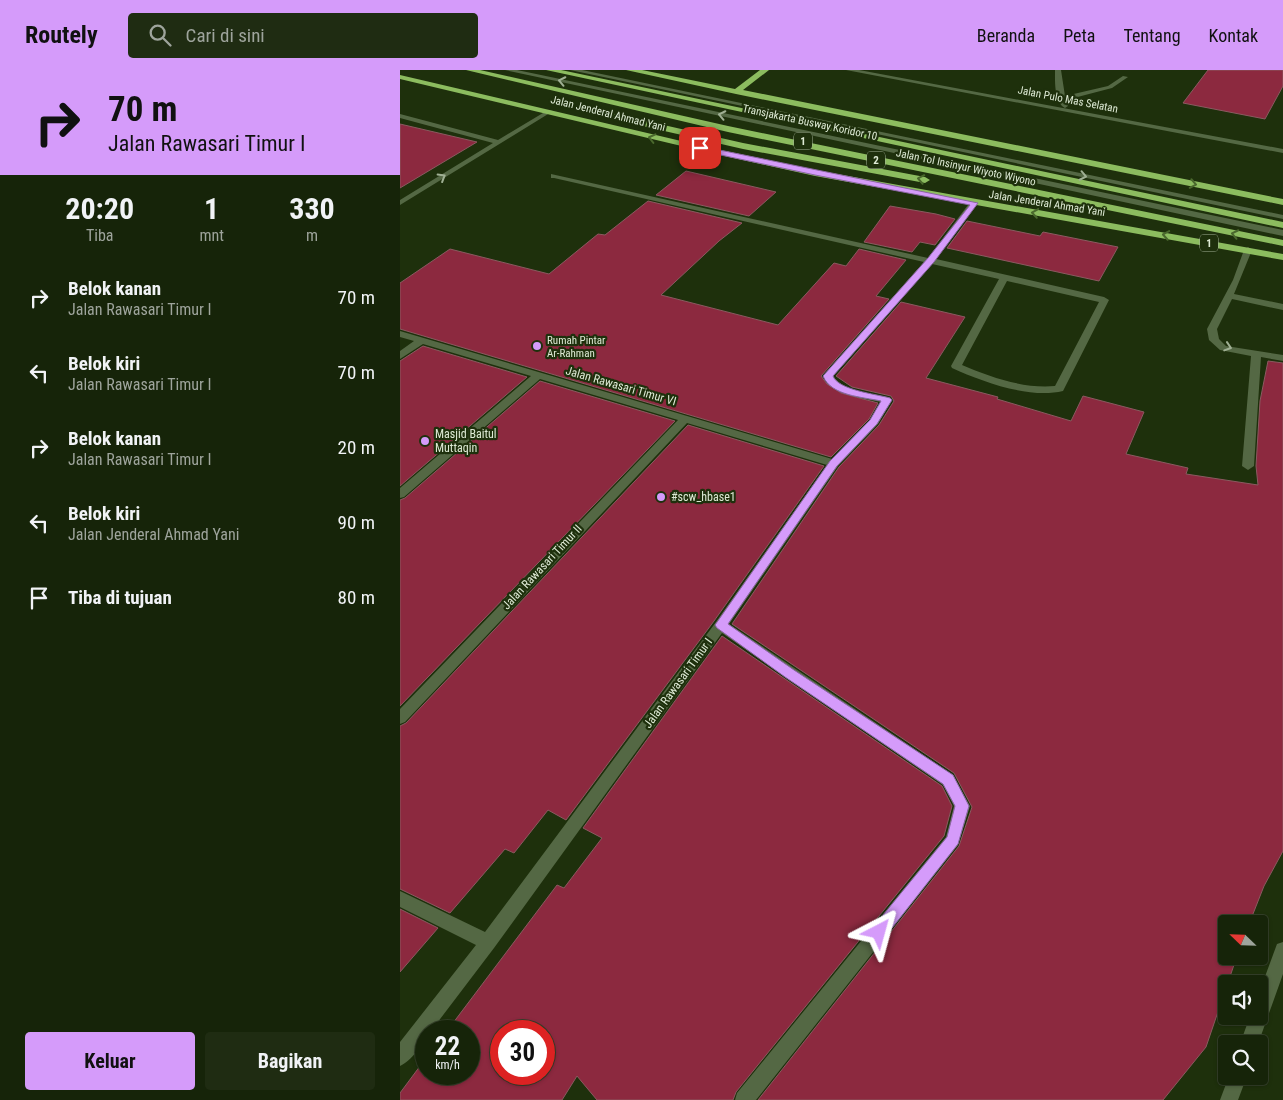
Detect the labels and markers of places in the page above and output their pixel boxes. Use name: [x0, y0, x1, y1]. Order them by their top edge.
pin: [679, 127, 721, 169]
place label: Rumah Pintar Ar-Rahman: [547, 334, 606, 360]
marker: Rumah Pintar Ar-Rahman: [531, 340, 543, 352]
place label: Masjid Baitul Muttaqin: [435, 427, 497, 455]
marker: Masjid Baitul Muttaqin: [419, 435, 431, 447]
place label: #scw_hbase1: [671, 490, 736, 504]
marker: #scw_hbase1: [655, 491, 667, 503]

